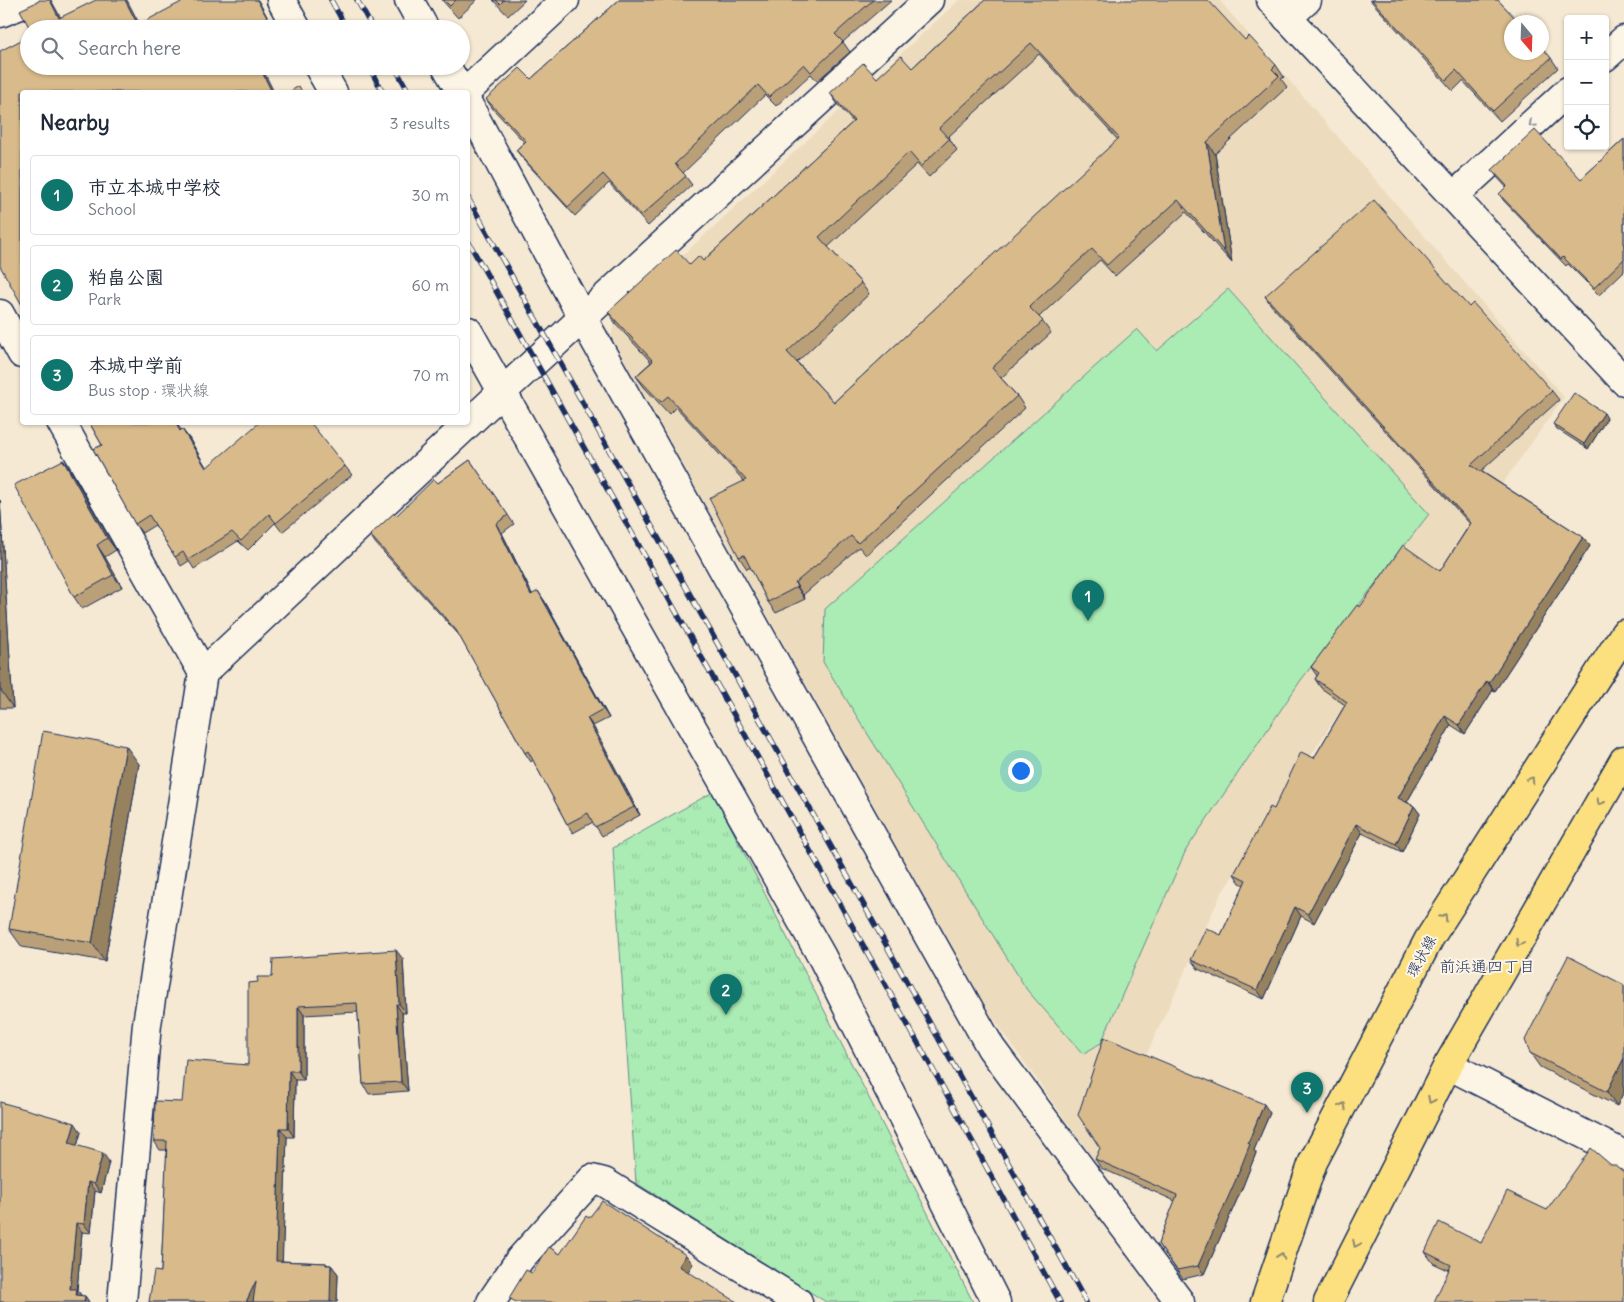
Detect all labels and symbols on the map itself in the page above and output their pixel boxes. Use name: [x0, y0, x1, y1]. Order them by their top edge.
north arrow: [1504, 15, 1549, 60]
one-way arrow: [1528, 118, 1537, 127]
pin: 1: [1072, 580, 1104, 621]
your location: [1008, 758, 1034, 784]
one-way arrow: [1525, 776, 1535, 785]
one-way arrow: [1596, 797, 1606, 806]
one-way arrow: [1438, 913, 1447, 922]
street label: 環状線: [1402, 932, 1440, 980]
one-way arrow: [1515, 937, 1525, 946]
district label: 前浜通四丁目: [1439, 956, 1535, 976]
pin: 2: [710, 974, 742, 1015]
pin: 3: [1291, 1072, 1323, 1113]
one-way arrow: [1427, 1095, 1437, 1104]
one-way arrow: [1337, 1102, 1347, 1111]
one-way arrow: [1353, 1239, 1363, 1248]
one-way arrow: [1275, 1252, 1285, 1261]

